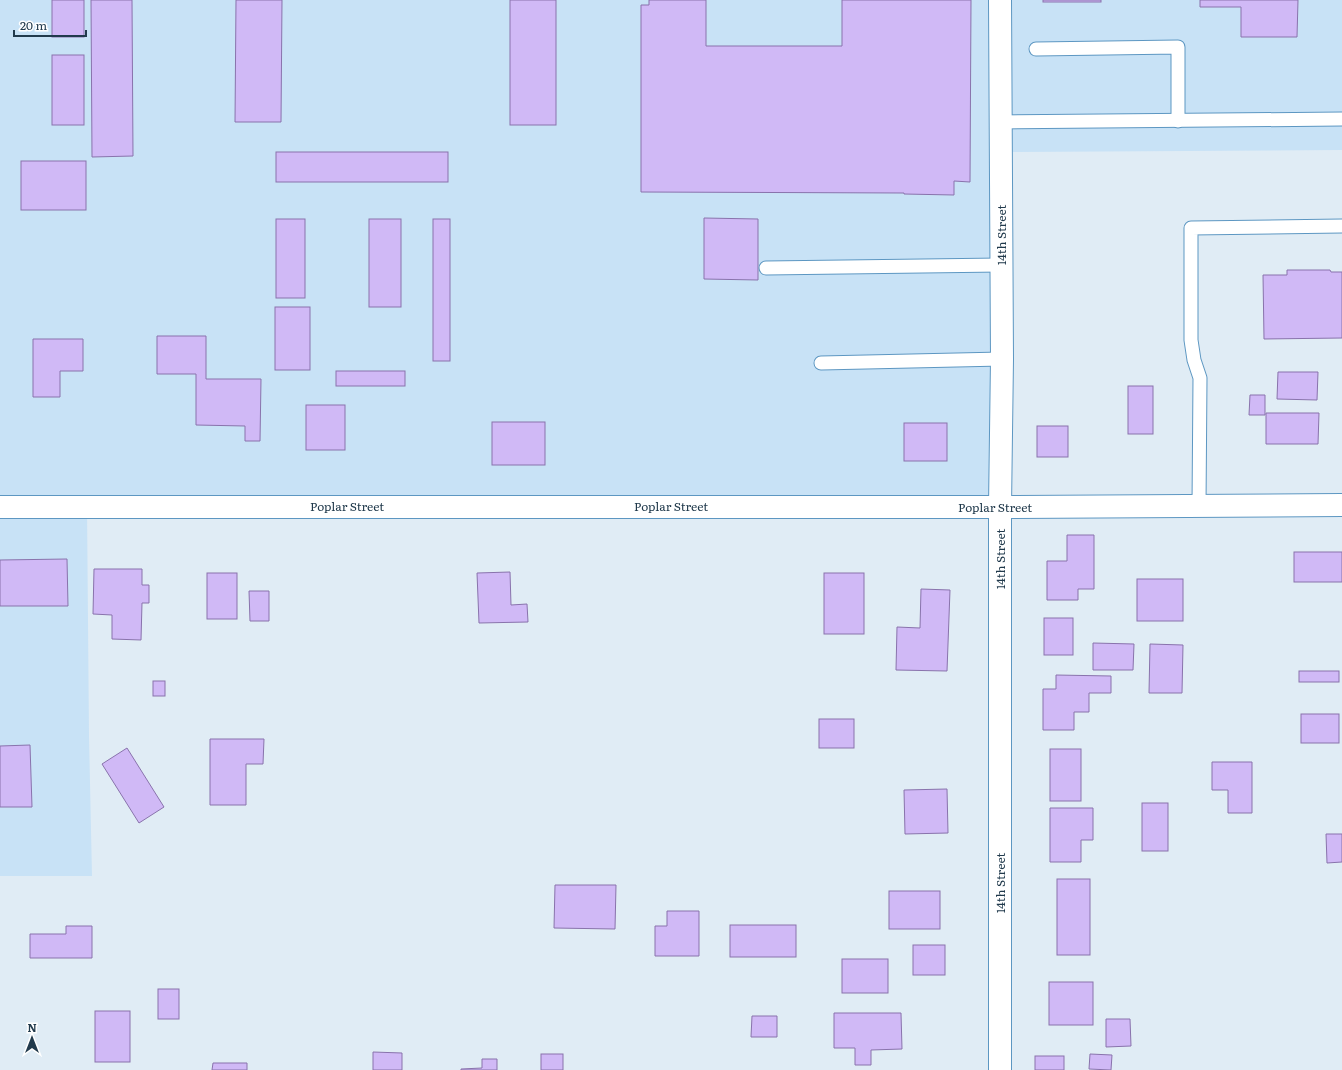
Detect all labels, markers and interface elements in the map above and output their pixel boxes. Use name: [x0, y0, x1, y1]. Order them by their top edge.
scale bar: [14, 12, 86, 38]
text: 20 m: [20, 16, 47, 34]
street label: 14th Street: [992, 205, 1010, 265]
street label: Poplar Street: [310, 497, 384, 515]
street label: Poplar Street: [634, 497, 708, 515]
street label: Poplar Street: [958, 498, 1032, 516]
street label: 14th Street: [991, 529, 1009, 589]
street label: 14th Street: [991, 853, 1009, 913]
north arrow: [12, 1018, 52, 1058]
text: N: [27, 1019, 37, 1035]

